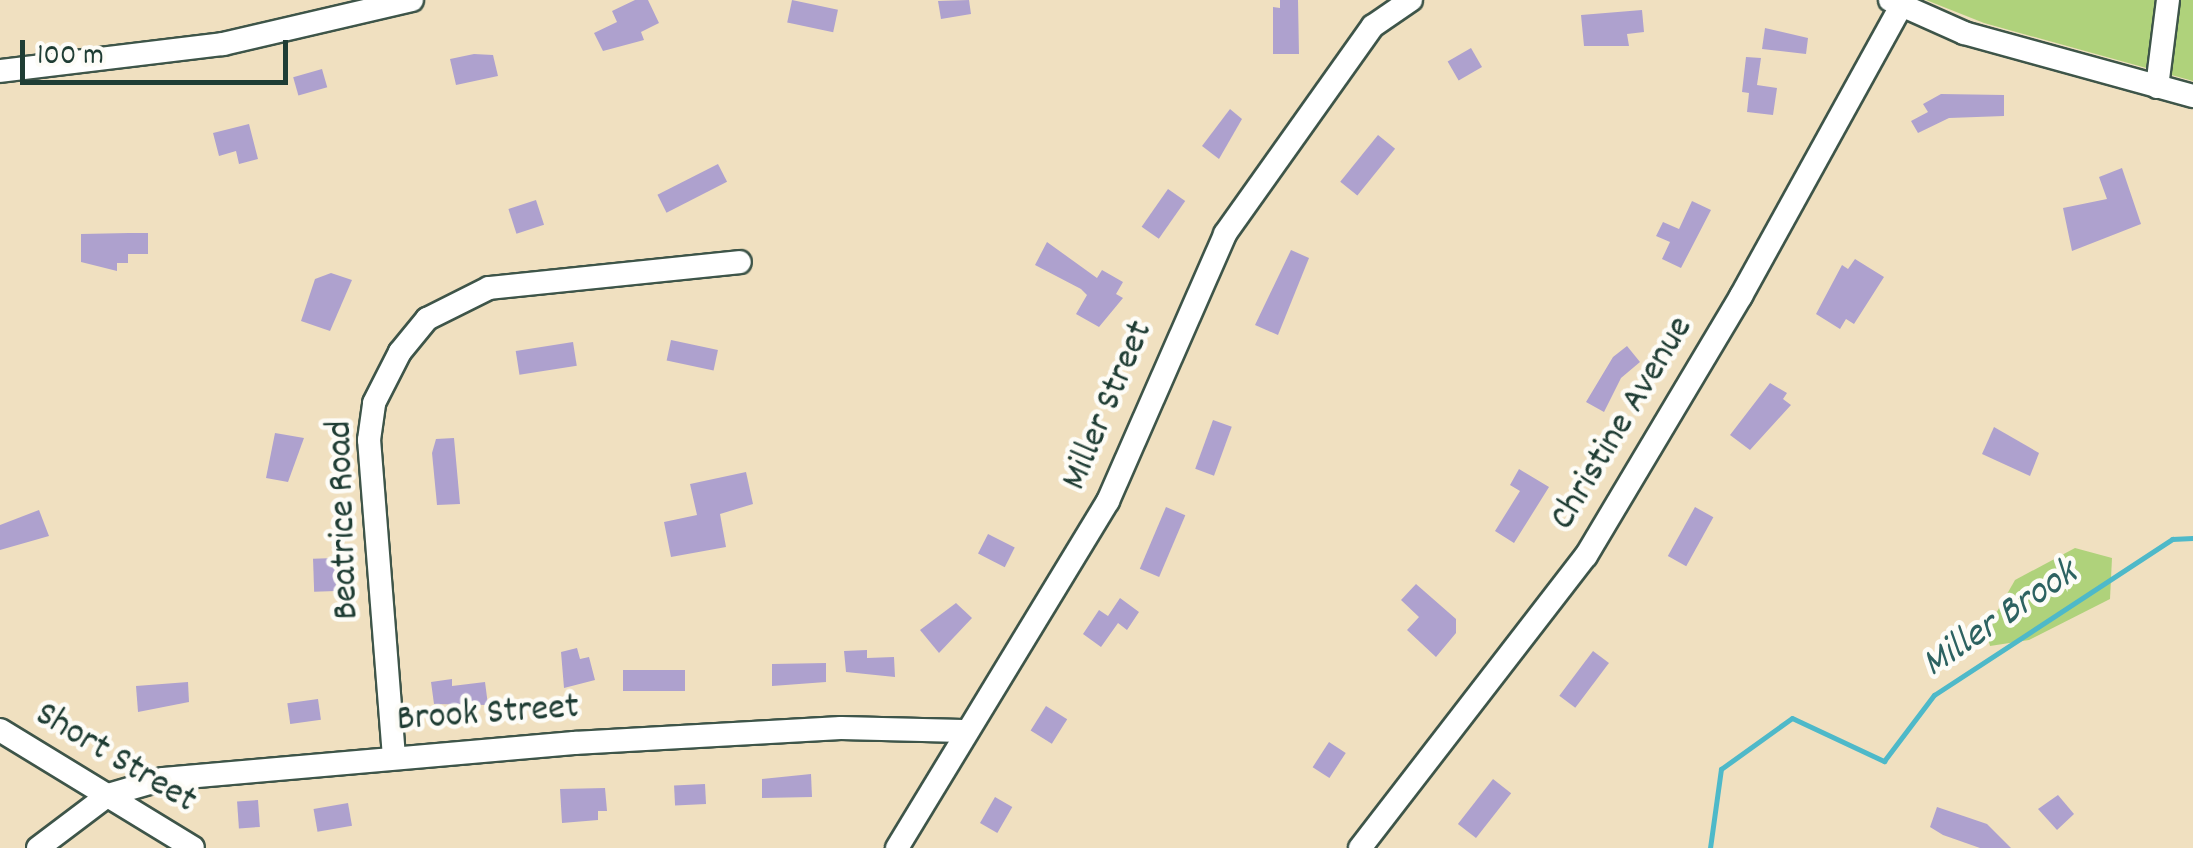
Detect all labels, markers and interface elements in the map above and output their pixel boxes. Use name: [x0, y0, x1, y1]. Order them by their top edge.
scale bar: [25, 20, 292, 82]
text: 100 m: [37, 36, 104, 79]
street label: Christine Avenue: [1541, 309, 1705, 539]
street label: Miller Street: [1053, 315, 1165, 497]
street label: Beatrice Road: [319, 420, 371, 620]
water label: Miller Brook: [1914, 552, 2088, 690]
street label: Brook Street: [395, 686, 581, 744]
street label: Short Street: [26, 693, 204, 825]

